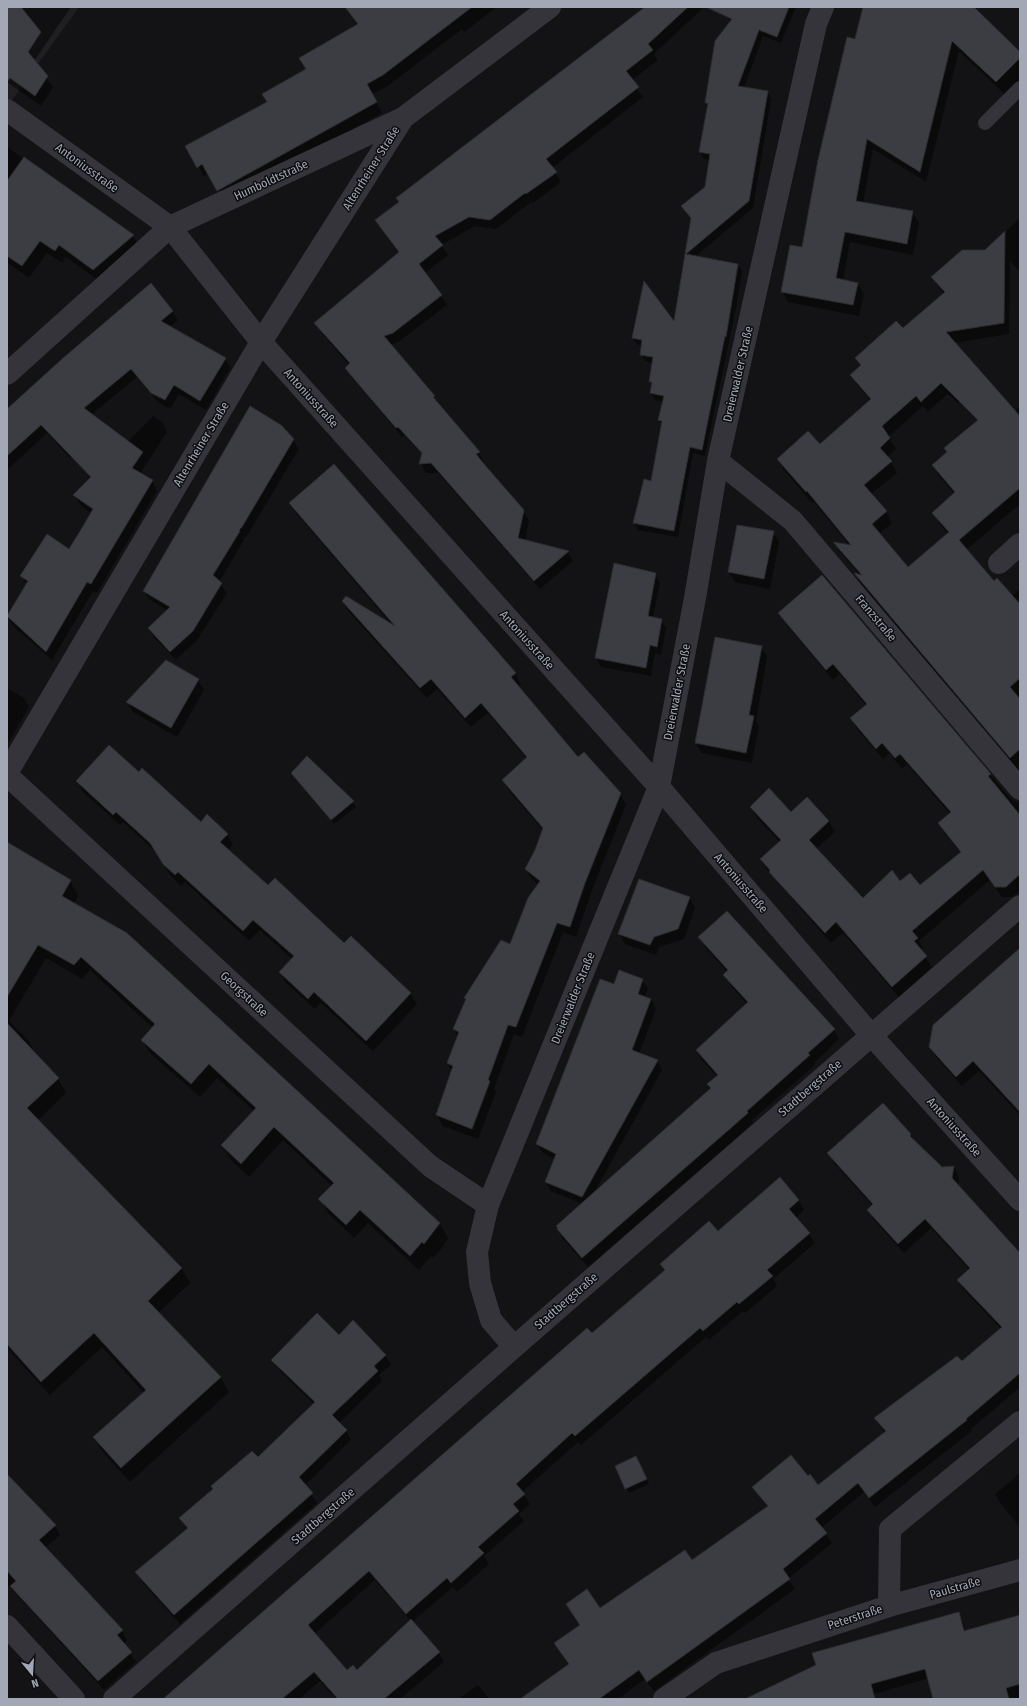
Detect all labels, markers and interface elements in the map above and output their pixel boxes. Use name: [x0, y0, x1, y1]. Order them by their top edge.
street label: Altenrheiner Straße: [340, 123, 402, 212]
street label: Antoniusstraße: [53, 140, 121, 196]
street label: Humboldtstraße: [232, 157, 310, 203]
street label: Dreierwalder Straße: [720, 325, 756, 423]
street label: Antoniusstraße: [281, 366, 341, 430]
street label: Altenrheiner Straße: [170, 399, 232, 489]
street label: Franzstraße: [852, 592, 900, 644]
street label: Antoniusstraße: [497, 608, 557, 672]
street label: Dreierwalder Straße: [661, 643, 693, 741]
street label: Antoniusstraße: [711, 850, 771, 916]
street label: Dreierwalder Straße: [548, 950, 598, 1046]
street label: Georgstraße: [217, 968, 271, 1020]
street label: Stadtbergstraße: [776, 1057, 844, 1119]
street label: Antoniusstraße: [924, 1095, 984, 1159]
street label: Stadtbergstraße: [532, 1270, 600, 1332]
street label: Stadtbergstraße: [289, 1485, 357, 1547]
street label: Paulstraße: [928, 1574, 982, 1602]
street label: Peterstraße: [826, 1602, 884, 1632]
north arrow: [12, 1654, 52, 1694]
text: N: [30, 1676, 40, 1690]

